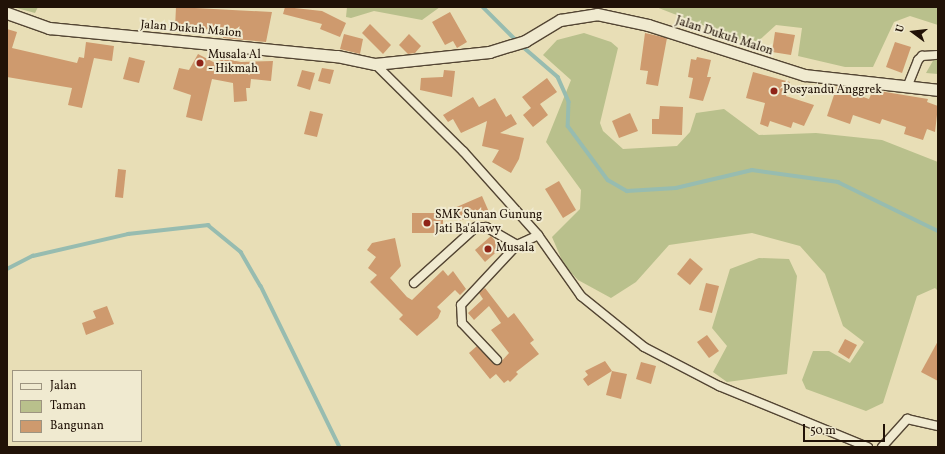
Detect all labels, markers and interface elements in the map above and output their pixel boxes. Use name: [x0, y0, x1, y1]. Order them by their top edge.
north arrow: [893, 12, 933, 52]
street label: Jalan Dukuh Malon: [673, 14, 775, 60]
street label: Jalan Dukuh Malon: [140, 18, 242, 42]
text: U: [893, 23, 909, 34]
place label: Musala Al - Hikmah: [208, 49, 261, 77]
marker: Musala Al - Hikmah: [195, 58, 205, 68]
place label: Posyandu Anggrek: [783, 84, 882, 98]
marker: Posyandu Anggrek: [768, 85, 780, 97]
place label: SMK Sunan Gunung Jati Ba'alawy: [435, 209, 542, 237]
marker: SMK Sunan Gunung Jati Ba'alawy: [422, 218, 432, 228]
place label: Musala: [496, 242, 534, 256]
marker: Musala: [483, 244, 493, 254]
legend: [12, 370, 142, 442]
text: Jalan: [50, 378, 77, 394]
text: Taman: [50, 398, 86, 414]
scale bar: [805, 416, 887, 442]
text: Bangunan: [50, 418, 104, 434]
text: 50 m: [810, 423, 836, 439]

